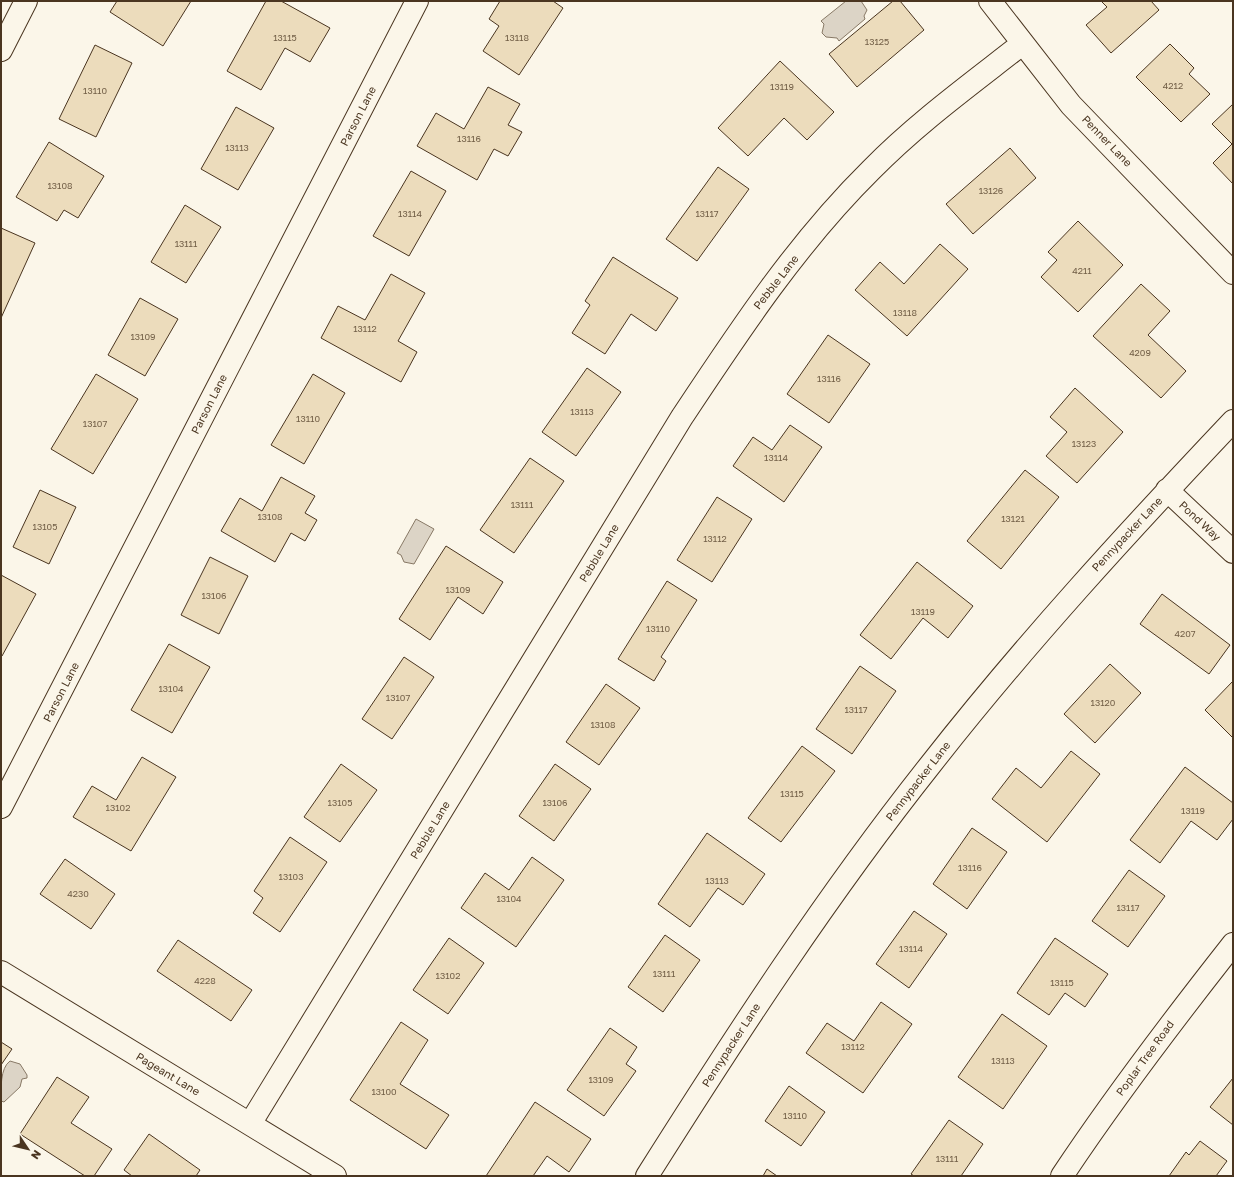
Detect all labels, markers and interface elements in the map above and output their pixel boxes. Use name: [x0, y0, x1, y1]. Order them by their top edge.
house number: 13115: [273, 32, 297, 43]
house number: 13118: [505, 32, 529, 43]
house number: 13125: [865, 36, 889, 47]
house number: 4212: [1163, 80, 1183, 91]
house number: 13119: [770, 81, 794, 92]
street label: Parson Lane: [337, 84, 378, 148]
house number: 13110: [83, 85, 107, 96]
street label: Penner Lane: [1080, 112, 1135, 169]
house number: 13116: [457, 133, 481, 144]
house number: 13113: [225, 142, 249, 153]
house number: 13108: [47, 180, 73, 191]
house number: 13126: [979, 185, 1003, 196]
house number: 13114: [398, 208, 422, 219]
house number: 13117: [695, 208, 719, 219]
house number: 13111: [175, 238, 198, 249]
street label: Pebble Lane: [750, 252, 801, 311]
house number: 4211: [1072, 265, 1092, 276]
house number: 13118: [893, 307, 917, 318]
house number: 13112: [353, 323, 377, 334]
house number: 13109: [130, 331, 156, 342]
house number: 4209: [1129, 347, 1151, 358]
street label: Parson Lane: [188, 372, 229, 436]
house number: 13116: [817, 373, 841, 384]
house number: 13113: [570, 406, 594, 417]
house number: 13110: [296, 413, 320, 424]
house number: 13107: [83, 418, 107, 429]
house number: 13123: [1072, 438, 1096, 449]
house number: 13114: [764, 452, 788, 463]
street label: Pennypacker Lane: [1089, 494, 1164, 574]
street label: Pond Way: [1177, 498, 1224, 543]
house number: 13111: [511, 499, 534, 510]
house number: 13108: [257, 511, 283, 522]
house number: 13121: [1001, 513, 1025, 524]
house number: 13105: [33, 521, 57, 532]
street label: Pebble Lane: [576, 521, 621, 584]
house number: 13112: [703, 533, 727, 544]
house number: 13109: [445, 584, 471, 595]
house number: 13106: [201, 590, 227, 601]
house number: 13119: [911, 606, 935, 617]
house number: 13110: [646, 623, 670, 634]
house number: 4207: [1174, 628, 1196, 639]
street label: Parson Lane: [40, 660, 81, 724]
house number: 13104: [158, 683, 184, 694]
house number: 13107: [386, 692, 410, 703]
house number: 13120: [1091, 697, 1116, 708]
house number: 13117: [844, 704, 868, 715]
house number: 13108: [590, 719, 616, 730]
street label: Pennypacker Lane: [883, 738, 953, 823]
house number: 13115: [780, 788, 804, 799]
house number: 13105: [328, 797, 352, 808]
house number: 13106: [542, 797, 568, 808]
street label: Pebble Lane: [407, 798, 452, 861]
house number: 13102: [106, 802, 130, 813]
house number: 13119: [1181, 805, 1205, 816]
house number: 13116: [958, 862, 982, 873]
house number: 13103: [279, 871, 303, 882]
house number: 13113: [705, 875, 729, 886]
house number: 4230: [67, 888, 89, 899]
house number: 13104: [496, 893, 522, 904]
house number: 13117: [1116, 902, 1140, 913]
house number: 13114: [899, 943, 923, 954]
house number: 13111: [653, 968, 676, 979]
house number: 13102: [436, 970, 460, 981]
house number: 4228: [194, 975, 216, 986]
house number: 13115: [1050, 977, 1074, 988]
street label: Pennypacker Lane: [699, 1000, 762, 1089]
street label: Poplar Tree Road: [1113, 1018, 1176, 1098]
house number: 13112: [841, 1041, 865, 1052]
street label: Pageant Lane: [134, 1049, 203, 1098]
house number: 13113: [991, 1055, 1015, 1066]
house number: 13109: [588, 1074, 614, 1085]
house number: 13100: [371, 1086, 397, 1097]
house number: 13110: [783, 1110, 807, 1121]
north arrow: [8, 1129, 48, 1169]
text: N: [29, 1148, 44, 1162]
house number: 13111: [936, 1153, 959, 1164]

